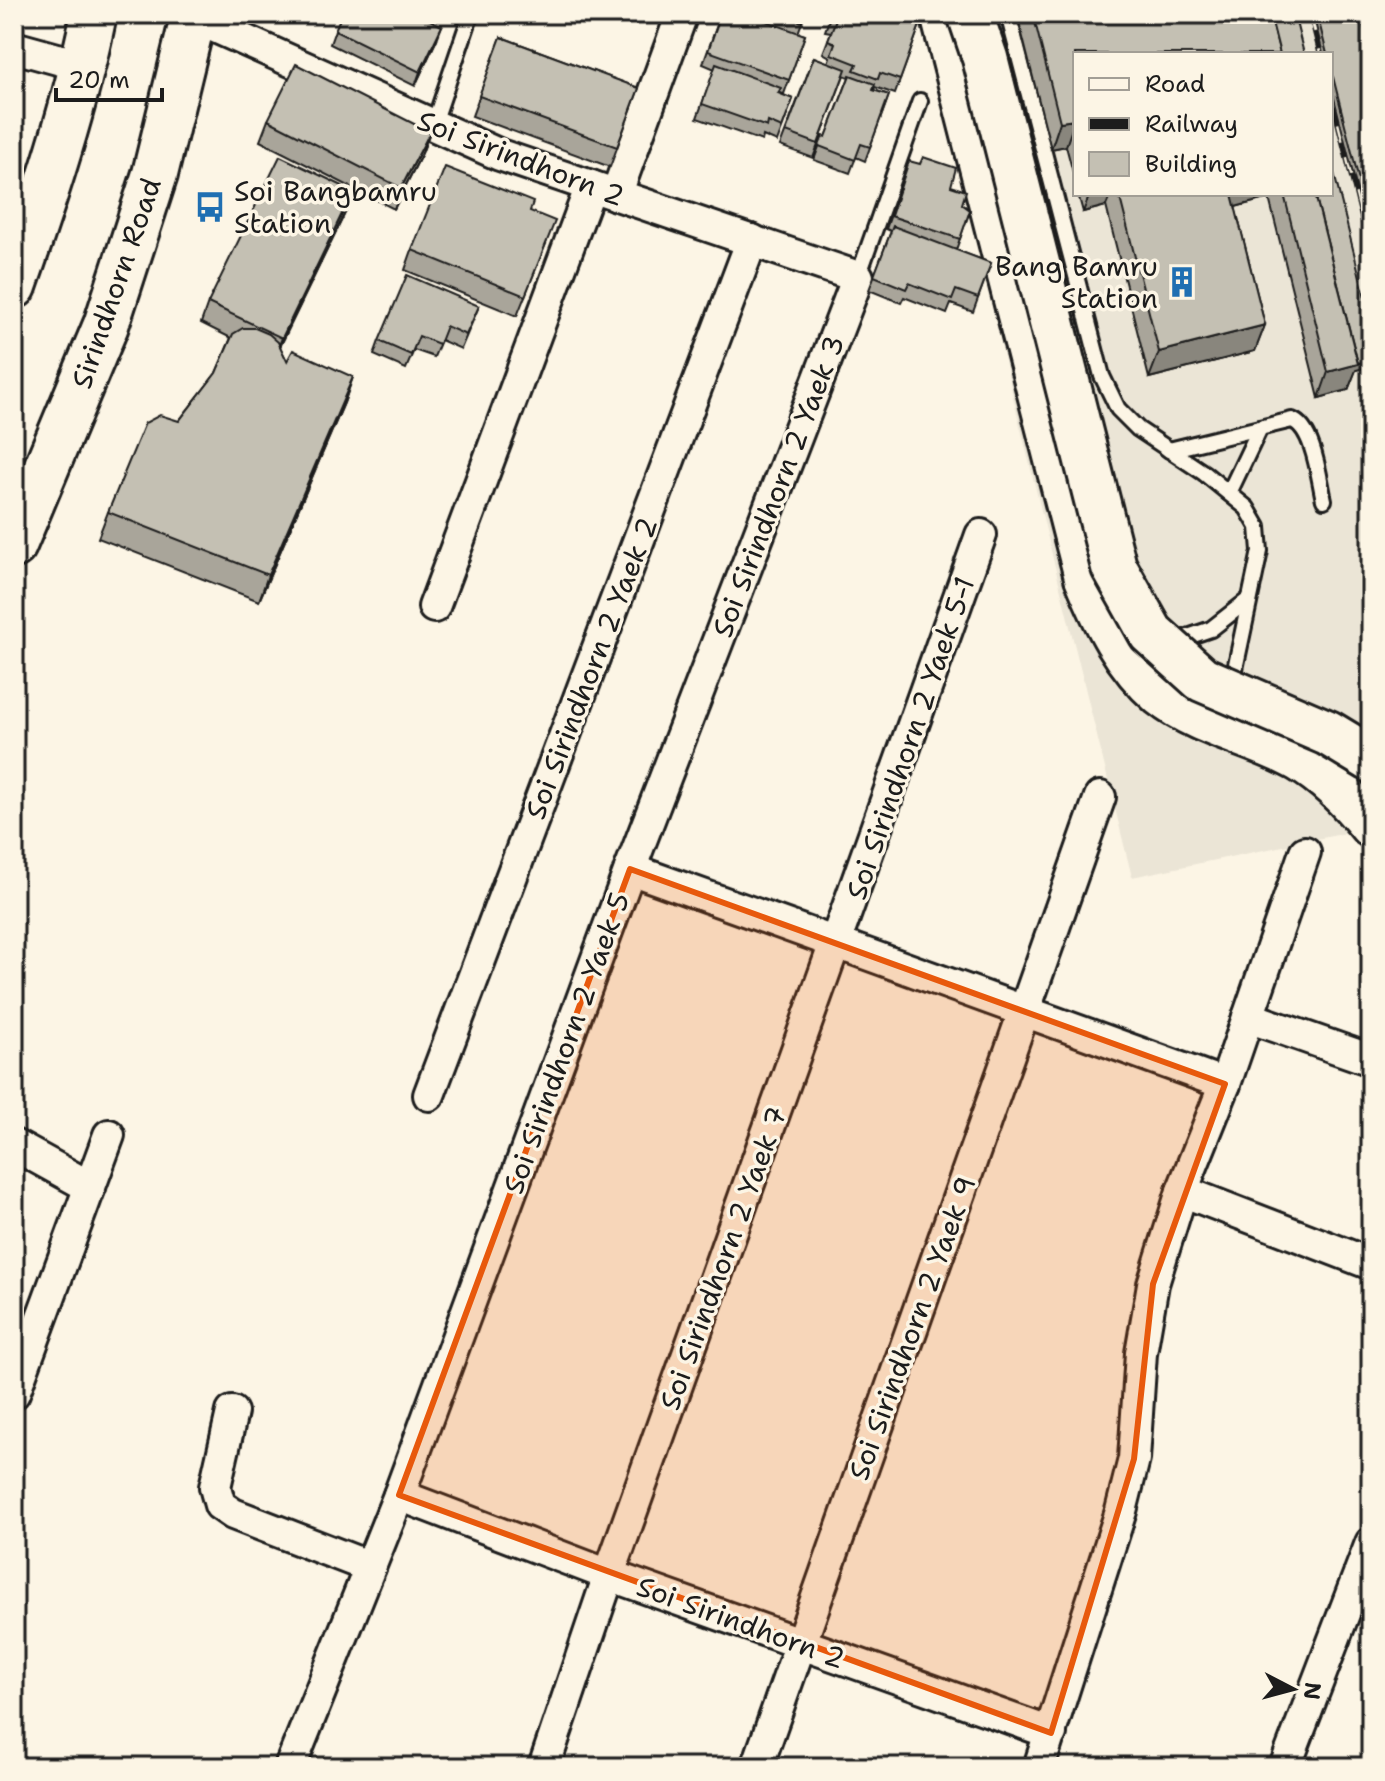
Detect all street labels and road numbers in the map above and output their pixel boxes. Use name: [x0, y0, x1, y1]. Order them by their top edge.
street label: Soi Sirindhorn 2: [412, 101, 630, 215]
street label: Sirindhorn Road: [62, 173, 170, 393]
street label: Soi Sirindhorn 2 Yaek 3: [703, 330, 853, 642]
street label: Soi Sirindhorn 2 Yaek 2: [516, 512, 666, 824]
street label: Soi Sirindhorn 2 Yaek 5-1: [837, 571, 983, 905]
street label: Soi Sirindhorn 2 Yaek 5: [494, 887, 638, 1199]
street label: Soi Sirindhorn 2 Yaek 7: [650, 1101, 796, 1415]
street label: Soi Sirindhorn 2 Yaek 9: [839, 1171, 985, 1485]
street label: Soi Sirindhorn 2: [632, 1567, 850, 1677]

